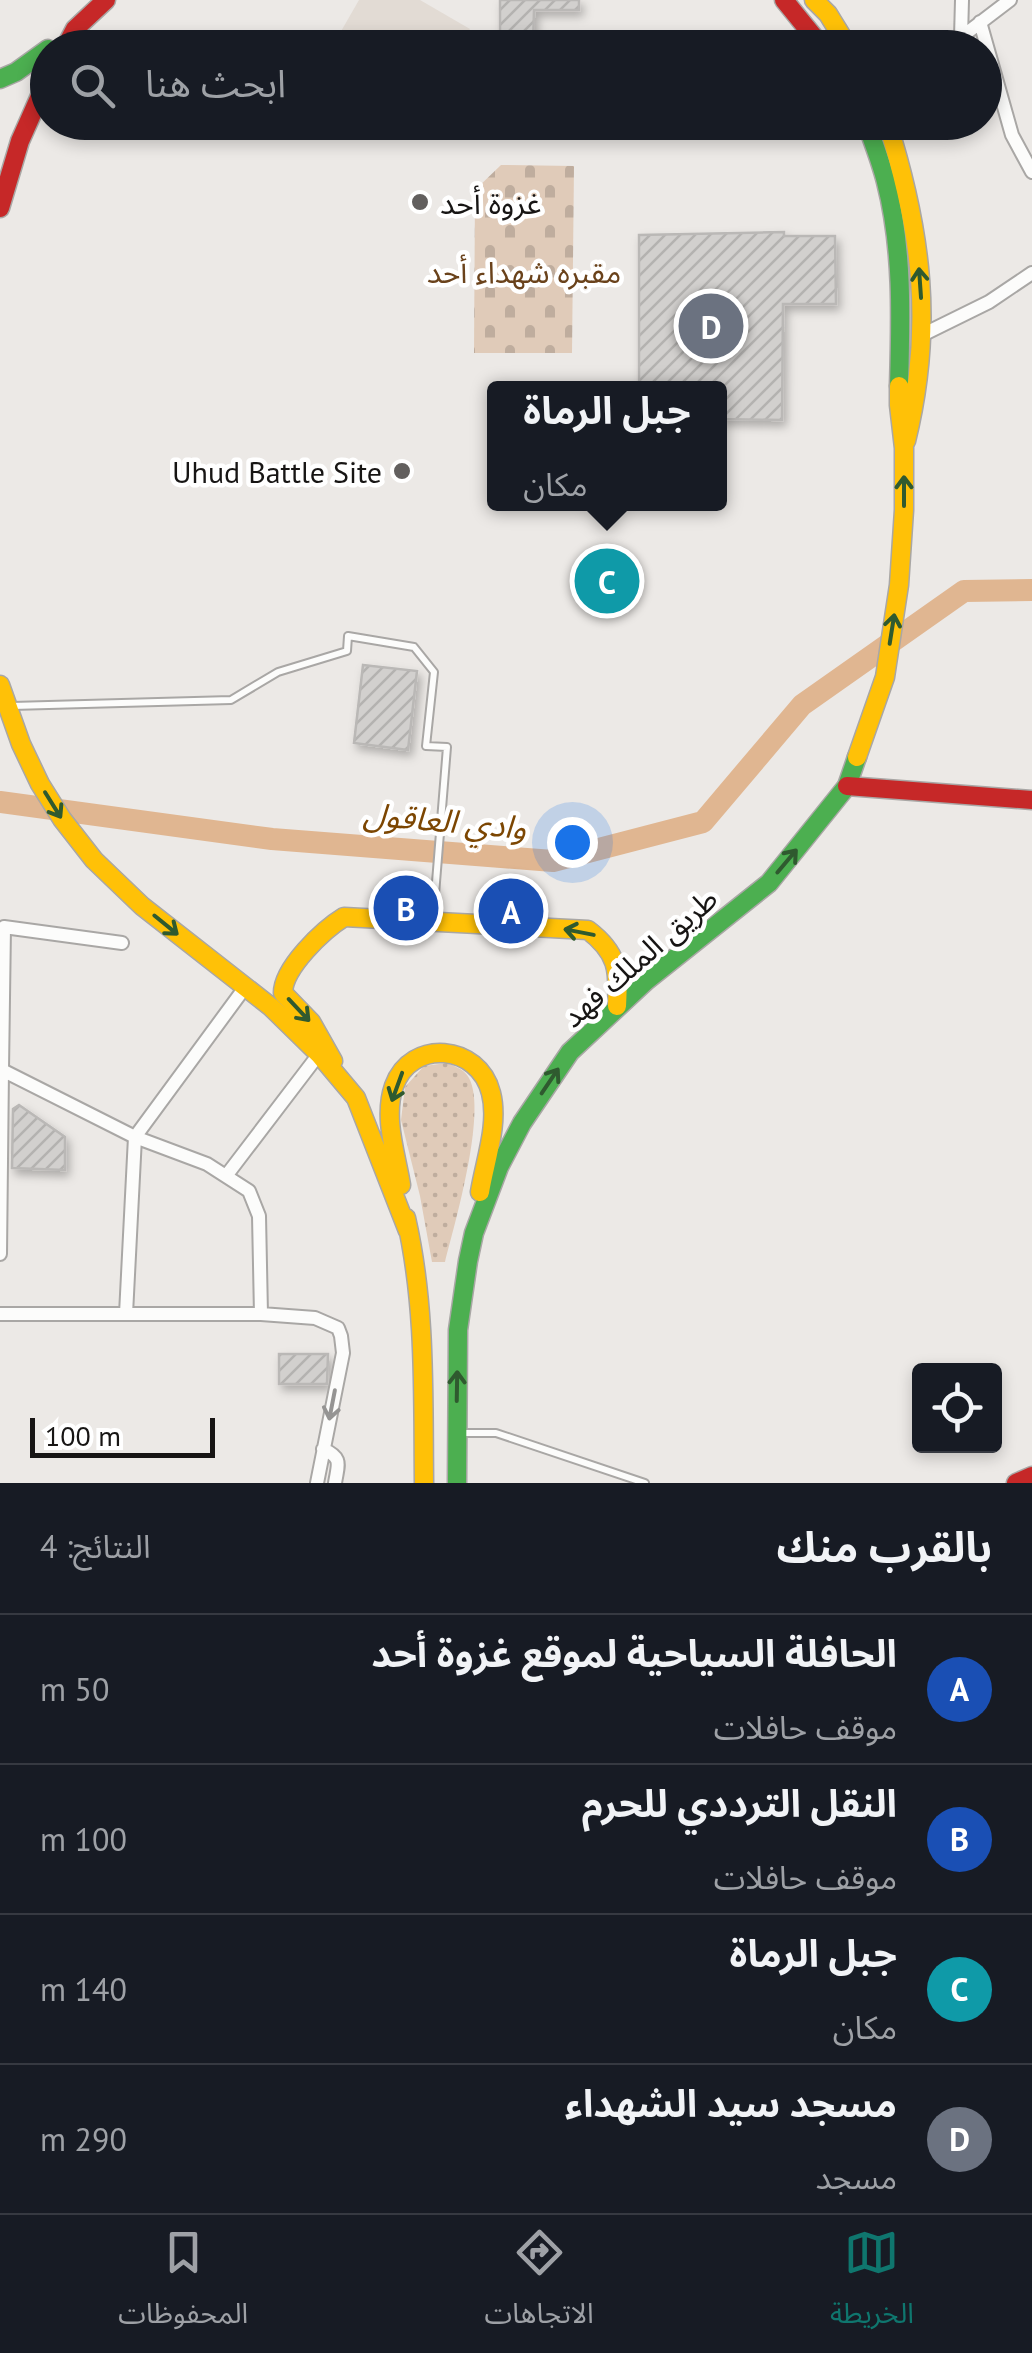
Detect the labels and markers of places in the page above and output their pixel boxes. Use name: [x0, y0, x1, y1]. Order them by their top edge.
place label: غزوة أحد: [440, 183, 541, 222]
marker: غزوة أحد: [409, 191, 431, 213]
pin: D: [678, 288, 744, 364]
place label: Uhud Battle Site: [172, 452, 382, 491]
marker: Uhud Battle Site: [391, 460, 413, 482]
pin: C: [574, 544, 640, 618]
pin: B: [374, 870, 438, 946]
pin: A: [478, 874, 544, 948]

